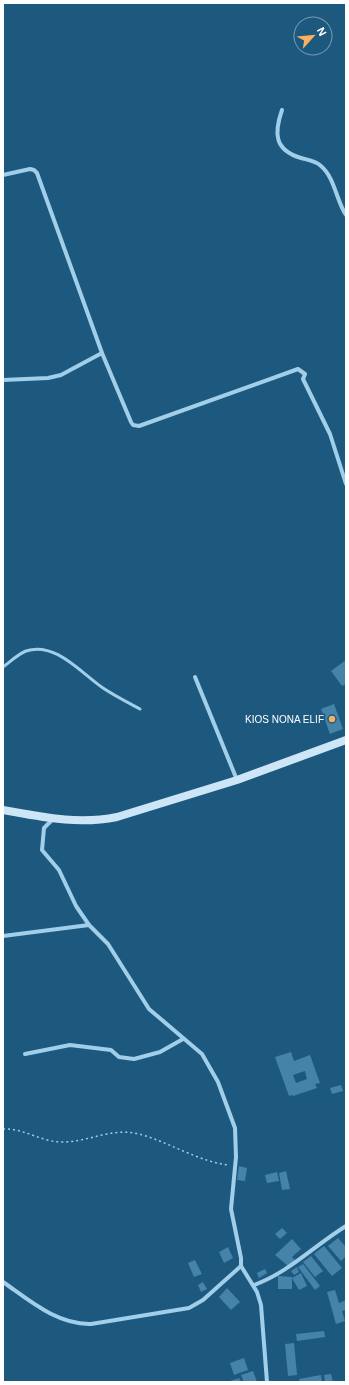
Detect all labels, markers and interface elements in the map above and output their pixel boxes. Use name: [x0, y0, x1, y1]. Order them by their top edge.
north arrow: [293, 16, 333, 56]
text: N: [315, 25, 329, 38]
place label: KIOS NONA ELIF: [245, 714, 324, 725]
marker: KIOS NONA ELIF: [327, 714, 337, 724]

